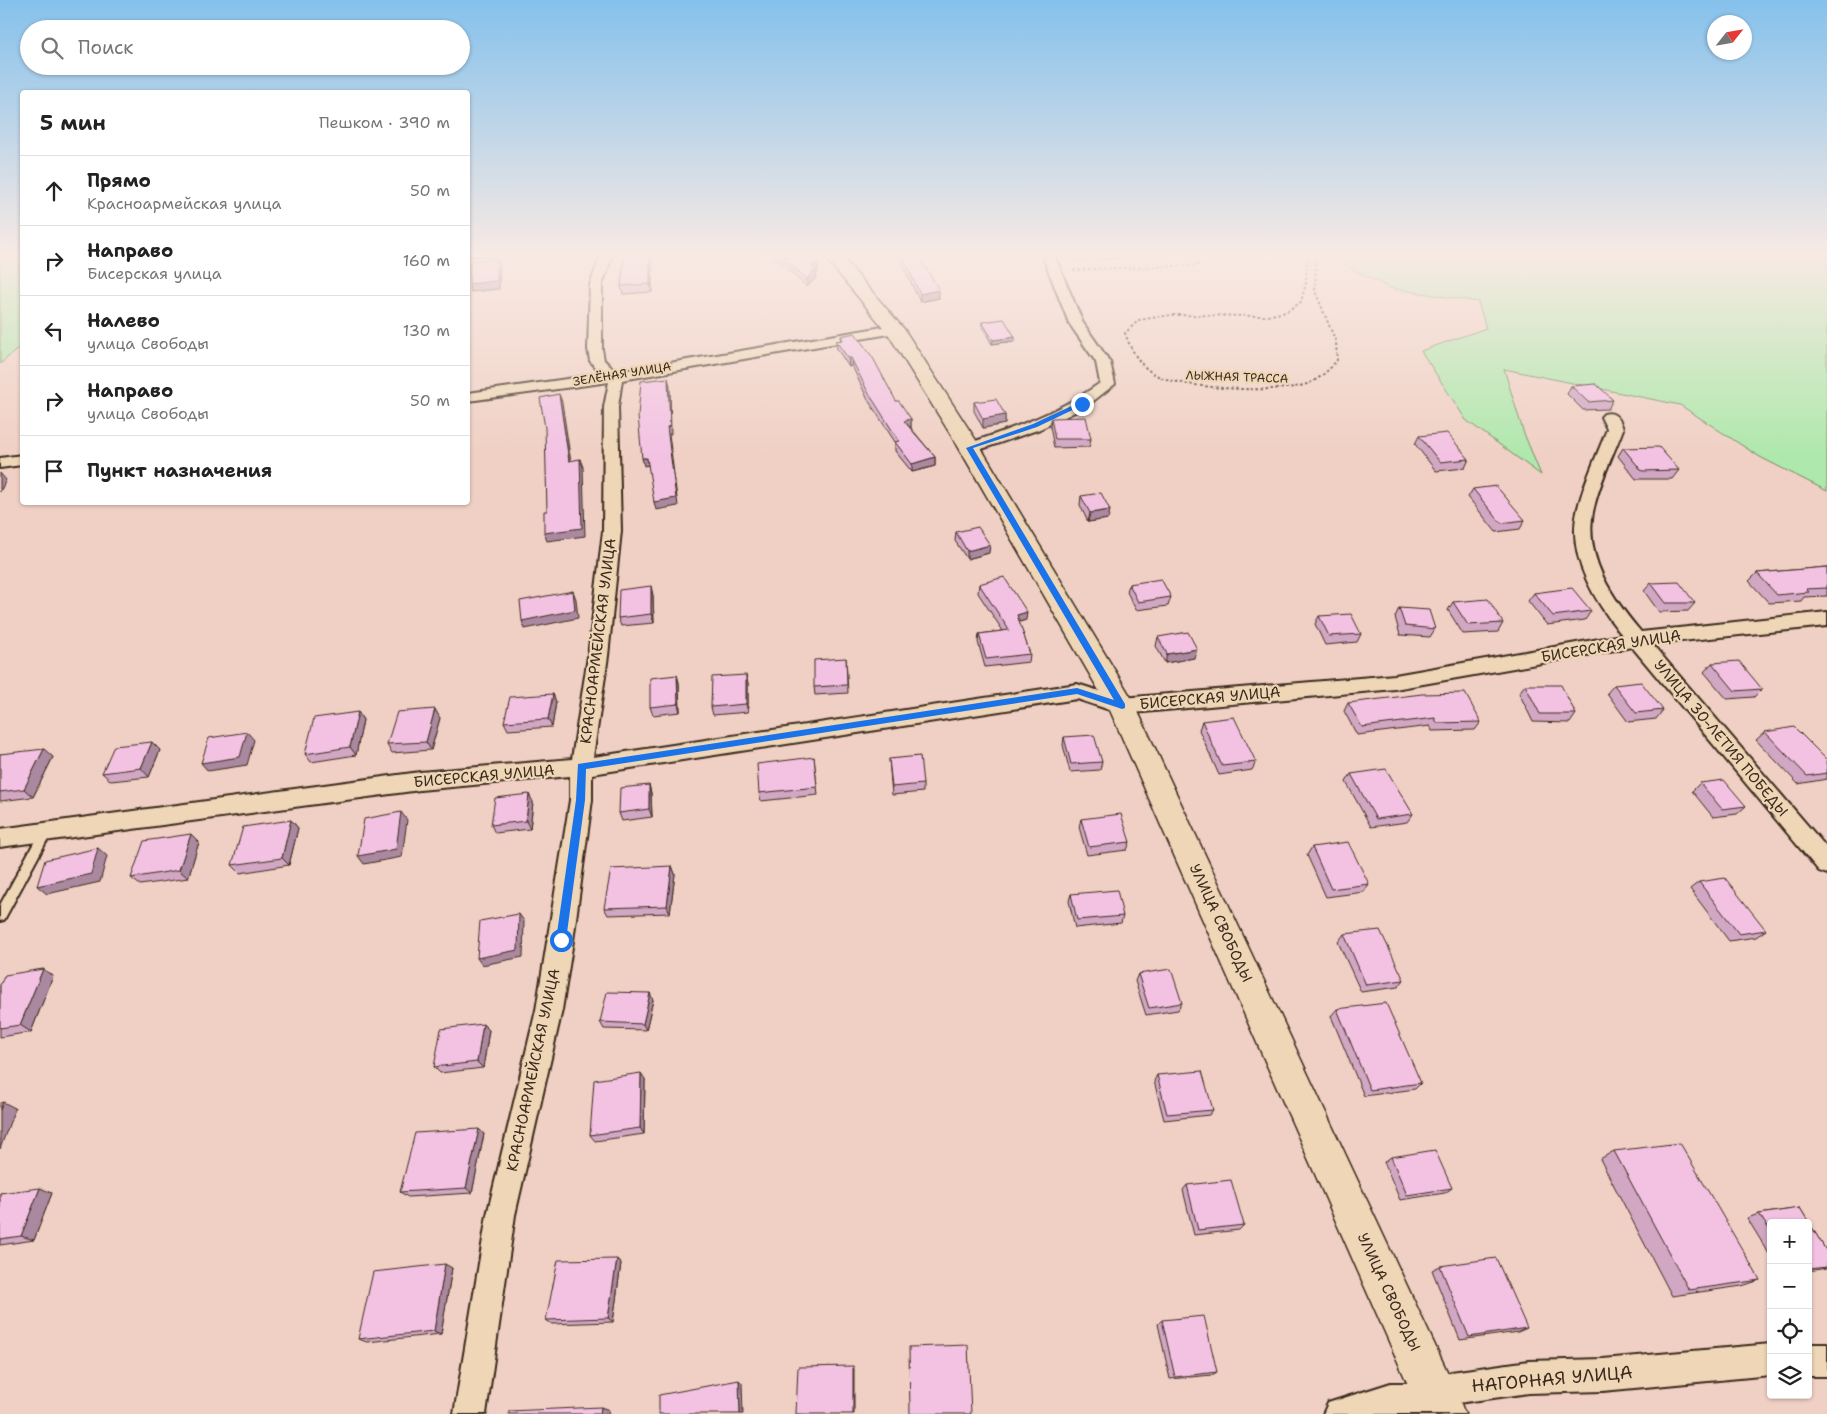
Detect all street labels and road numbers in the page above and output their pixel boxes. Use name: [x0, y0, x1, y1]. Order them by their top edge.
street label: ЗЕЛЁНАЯ УЛИЦА: [572, 358, 673, 390]
street label: ЛЫЖНАЯ ТРАССА: [1185, 367, 1289, 387]
street label: КРАСНОАРМЕЙСКАЯ УЛИЦА: [574, 537, 621, 745]
street label: БИСЕРСКАЯ УЛИЦА: [1540, 625, 1683, 667]
street label: УЛИЦА 30-ЛЕТИЯ ПОБЕДЫ: [1649, 655, 1793, 821]
street label: БИСЕРСКАЯ УЛИЦА: [1139, 682, 1281, 714]
street label: БИСЕРСКАЯ УЛИЦА: [413, 760, 555, 792]
street label: УЛИЦА СВОБОДЫ: [1185, 861, 1257, 985]
street label: КРАСНОАРМЕЙСКАЯ УЛИЦА: [501, 966, 564, 1173]
street label: УЛИЦА СВОБОДЫ: [1353, 1230, 1425, 1354]
street label: НАГОРНАЯ УЛИЦА: [1470, 1360, 1634, 1398]

